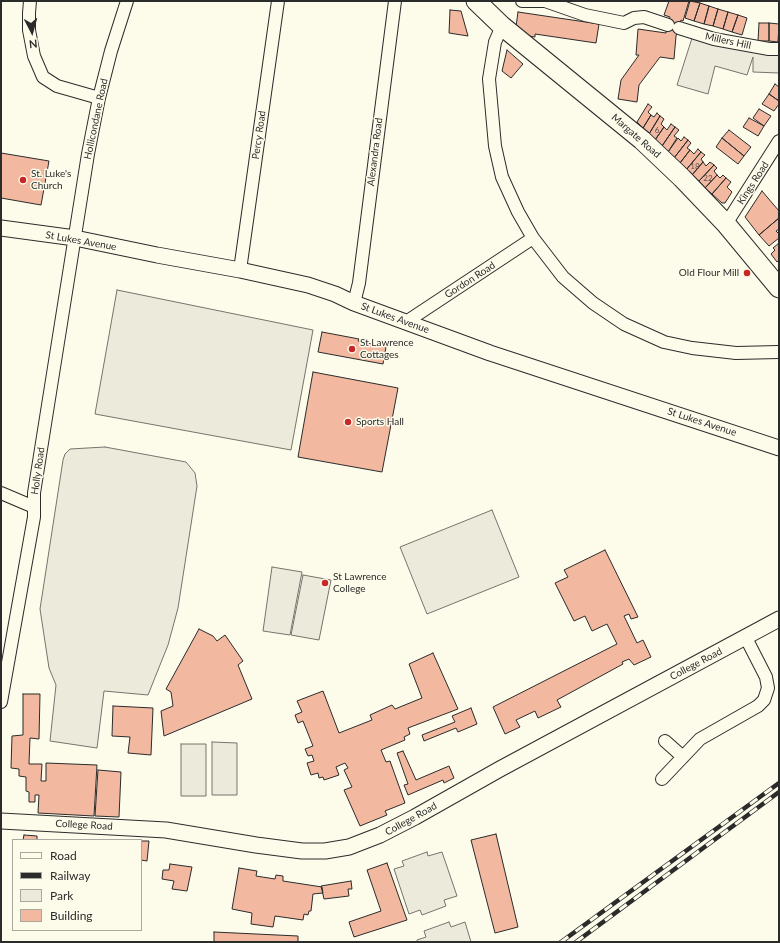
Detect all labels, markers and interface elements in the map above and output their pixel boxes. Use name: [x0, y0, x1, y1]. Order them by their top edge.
north arrow: [12, 12, 52, 52]
street label: Millers Hill: [704, 30, 752, 52]
text: N: [28, 38, 38, 51]
street label: Hollicondane Road: [82, 77, 110, 161]
street label: Percy Road: [250, 110, 268, 160]
street label: Margate Road: [609, 111, 663, 161]
street label: Alexandra Road: [365, 117, 385, 187]
house number: 6: [655, 125, 659, 135]
street label: Kings Road: [735, 159, 771, 207]
house number: 18: [690, 161, 700, 171]
place label: St. Luke's Church: [31, 168, 71, 192]
house number: 22: [703, 173, 713, 183]
marker: St. Luke's Church: [18, 175, 28, 185]
street label: St Lukes Avenue: [45, 229, 117, 253]
street label: Gordon Road: [442, 259, 498, 301]
place label: Old Flour Mill: [679, 267, 739, 279]
marker: Old Flour Mill: [742, 268, 752, 278]
street label: St Lukes Avenue: [359, 300, 431, 336]
place label: St Lawrence Cottages: [360, 337, 414, 360]
marker: St Lawrence Cottages: [347, 344, 357, 354]
street label: St Lukes Avenue: [666, 405, 738, 439]
place label: Sports Hall: [356, 416, 404, 428]
marker: Sports Hall: [343, 417, 353, 427]
street label: Holly Road: [29, 447, 47, 495]
place label: St Lawrence College: [333, 571, 387, 594]
marker: St Lawrence College: [320, 578, 330, 588]
street label: College Road: [668, 645, 724, 683]
street label: College Road: [383, 800, 439, 838]
street label: College Road: [55, 818, 113, 832]
legend: [12, 839, 142, 931]
text: Road: [50, 848, 77, 863]
text: Railway: [50, 868, 90, 883]
text: Park: [50, 888, 73, 903]
text: Building: [50, 908, 93, 923]

